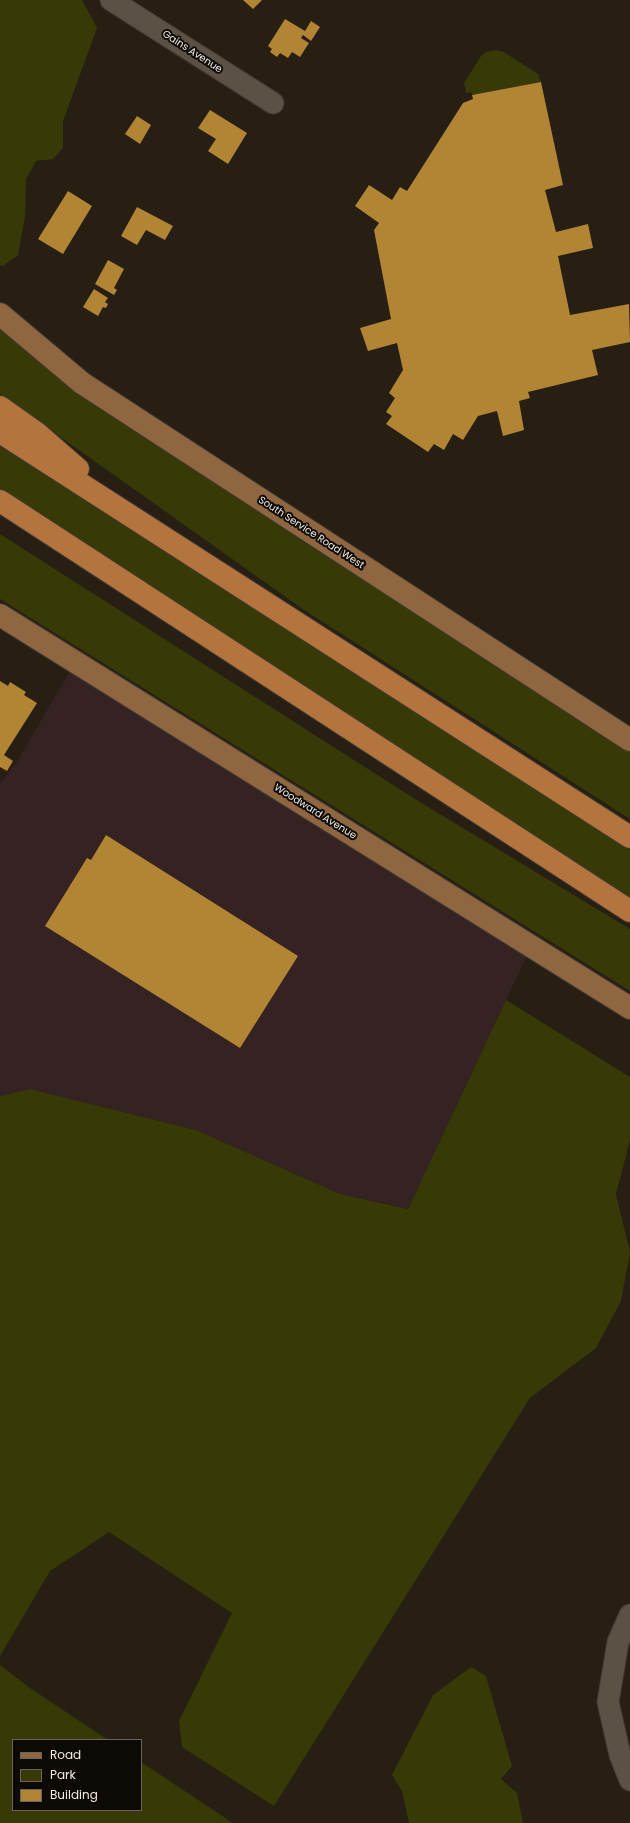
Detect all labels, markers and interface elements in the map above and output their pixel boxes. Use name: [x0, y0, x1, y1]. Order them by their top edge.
street label: Gains Avenue: [160, 28, 224, 76]
street label: South Service Road West: [256, 494, 366, 572]
street label: Woodward Avenue: [272, 782, 358, 842]
legend: [12, 1739, 142, 1811]
text: Road: [50, 1746, 81, 1763]
text: Park: [50, 1766, 76, 1783]
text: Building: [50, 1786, 98, 1803]

